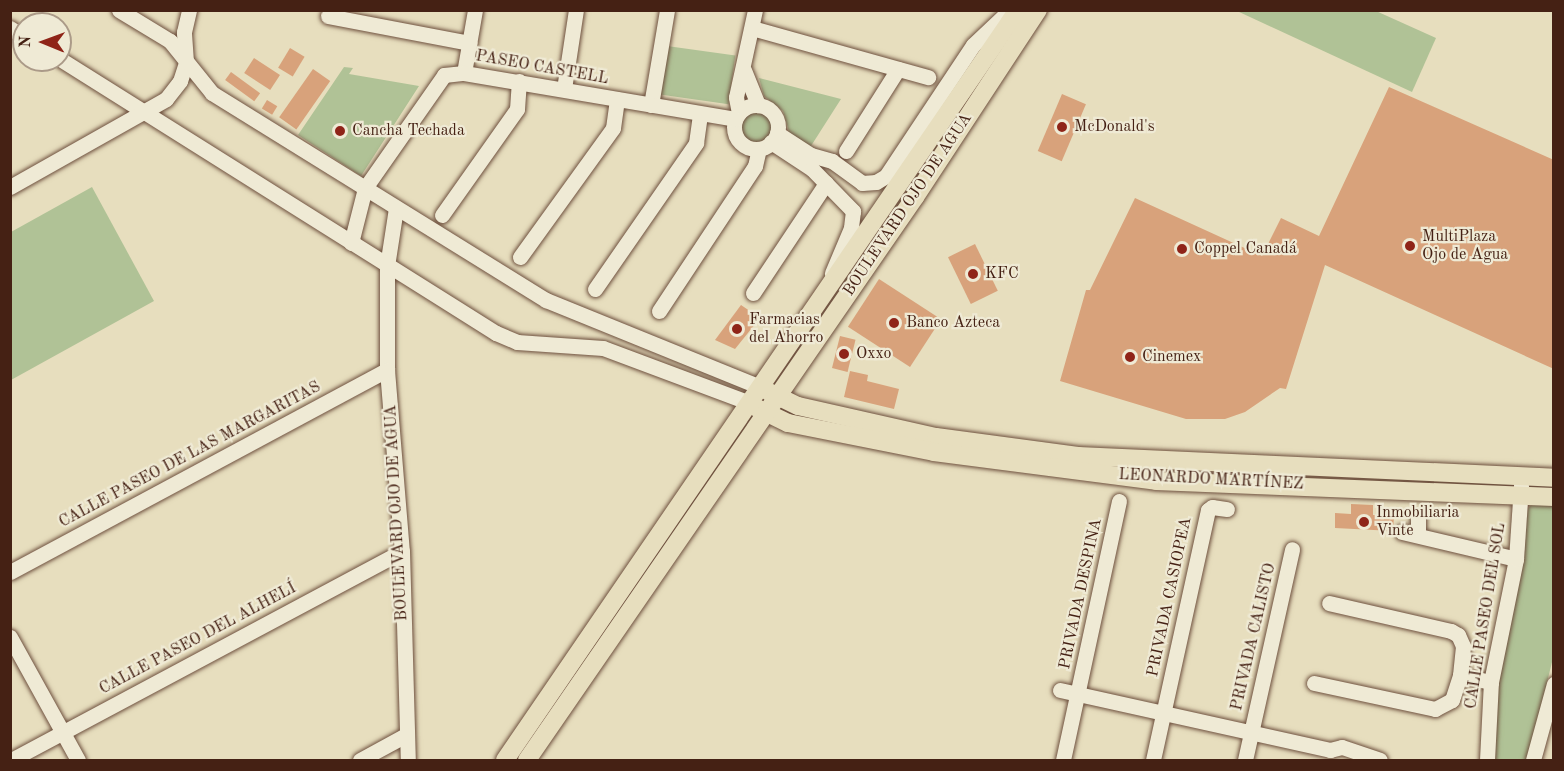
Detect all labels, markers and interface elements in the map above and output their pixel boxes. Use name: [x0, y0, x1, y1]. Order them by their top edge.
north arrow: [12, 12, 72, 72]
text: N: [18, 35, 34, 48]
street label: PASEO CASTELL: [474, 47, 610, 89]
street label: BOULEVARD OJO DE AGUA: [840, 110, 976, 300]
place label: McDonald's: [1074, 117, 1155, 137]
marker: McDonald's: [1055, 120, 1069, 134]
place label: Cancha Techada: [352, 121, 465, 141]
marker: Cancha Techada: [333, 124, 347, 138]
place label: MultiPlaza Ojo de Agua: [1422, 227, 1508, 265]
place label: Coppel Canadá: [1194, 239, 1297, 259]
marker: MultiPlaza Ojo de Agua: [1403, 239, 1417, 253]
marker: Coppel Canadá: [1175, 242, 1189, 256]
place label: KFC: [985, 264, 1019, 284]
marker: KFC: [966, 267, 980, 281]
place label: Farmacias del Ahorro: [749, 310, 823, 348]
place label: Banco Azteca: [906, 313, 1000, 333]
marker: Banco Azteca: [887, 316, 901, 330]
marker: Farmacias del Ahorro: [730, 322, 744, 336]
place label: Oxxo: [856, 344, 891, 364]
marker: Oxxo: [837, 347, 851, 361]
place label: Cinemex: [1142, 347, 1201, 367]
marker: Cinemex: [1123, 350, 1137, 364]
street label: CALLE PASEO DE LAS MARGARITAS: [56, 378, 324, 532]
street label: BOULEVARD OJO DE AGUA: [382, 404, 412, 622]
street label: LEONARDO MARTÍNEZ: [1118, 466, 1304, 494]
place label: Inmobiliaria Vinte: [1376, 503, 1459, 541]
street label: PRIVADA CASIOPEA: [1144, 515, 1196, 679]
marker: Inmobiliaria Vinte: [1357, 515, 1371, 529]
street label: PRIVADA DESPINA: [1056, 517, 1106, 671]
street label: CALLE PASEO DEL SOL: [1462, 522, 1510, 710]
street label: PRIVADA CALISTO: [1228, 561, 1280, 713]
street label: CALLE PASEO DEL ALHELÍ: [96, 579, 300, 699]

